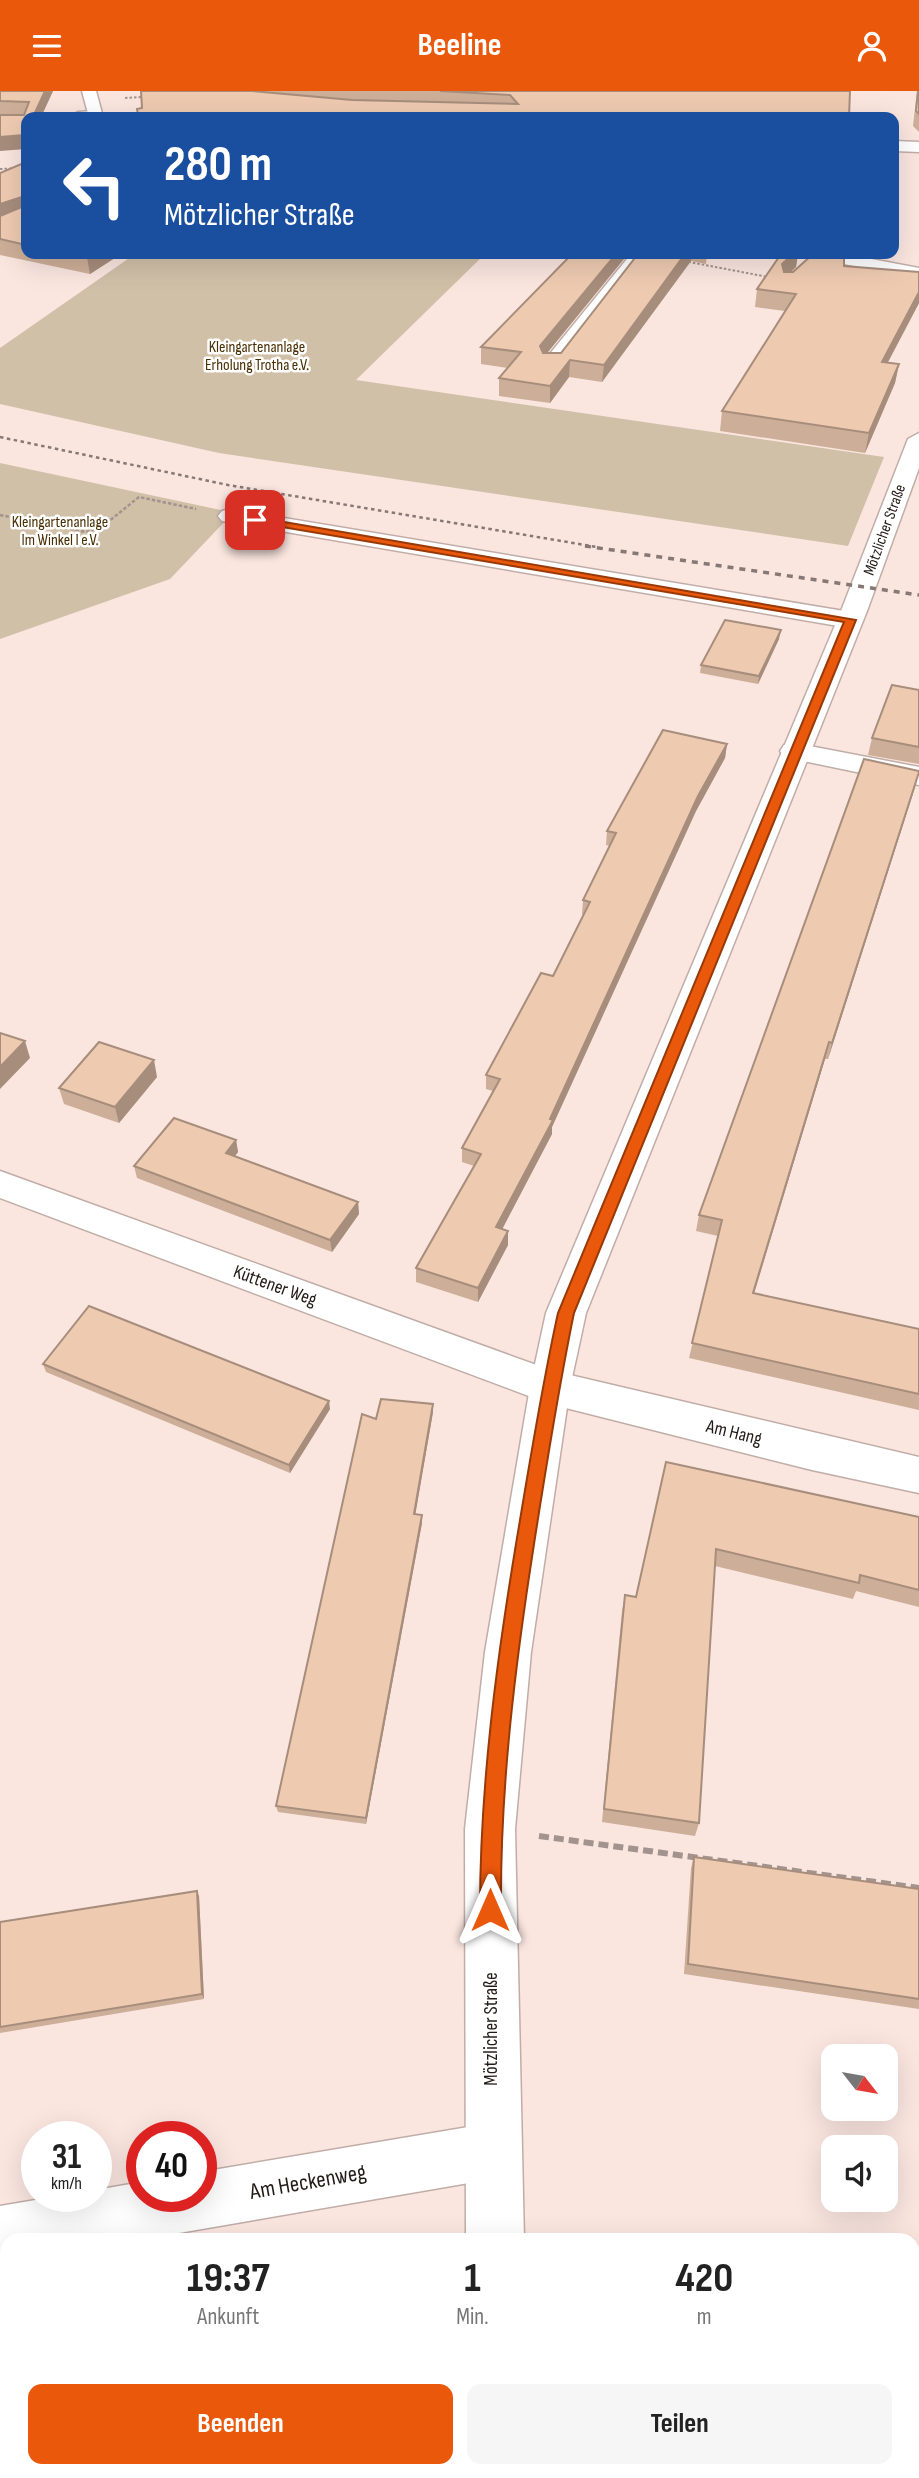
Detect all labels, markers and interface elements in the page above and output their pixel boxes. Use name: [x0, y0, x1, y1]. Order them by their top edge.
text: Beeline: [418, 26, 501, 65]
icon: menu: [28, 27, 66, 65]
icon: person: [853, 27, 891, 65]
text: 280 m: [164, 136, 272, 195]
icon: left: [49, 140, 140, 231]
text: Mötzlicher Straße: [164, 196, 355, 235]
park label: Kleingartenanlage Erholung Trotha e.V.: [205, 338, 309, 375]
street label: Mötzlicher Straße: [860, 482, 910, 578]
pin: [225, 490, 285, 550]
icon: arrive: [236, 501, 274, 539]
park label: Kleingartenanlage Im Winkel I e.V.: [12, 513, 108, 550]
street label: Küttener Weg: [230, 1260, 320, 1312]
street label: Am Hang: [703, 1415, 765, 1451]
position arrow: [453, 1873, 527, 1947]
street label: Mötzlicher Straße: [480, 1972, 503, 2086]
north arrow: [821, 2044, 898, 2121]
map controls: [821, 2044, 898, 2212]
speed limit sign: 40: [126, 2121, 217, 2212]
button: sound: [821, 2135, 898, 2212]
text: 31: [52, 2136, 81, 2179]
street label: Am Heckenweg: [247, 2158, 368, 2206]
text: km/h: [51, 2173, 82, 2194]
text: 19:37: [187, 2253, 270, 2304]
text: 1: [464, 2253, 481, 2304]
text: 420: [675, 2253, 733, 2304]
text: Ankunft: [197, 2303, 259, 2331]
text: Min.: [456, 2303, 488, 2331]
text: m: [697, 2303, 712, 2331]
button: Beenden: [28, 2384, 453, 2464]
button: Teilen: [467, 2384, 892, 2464]

